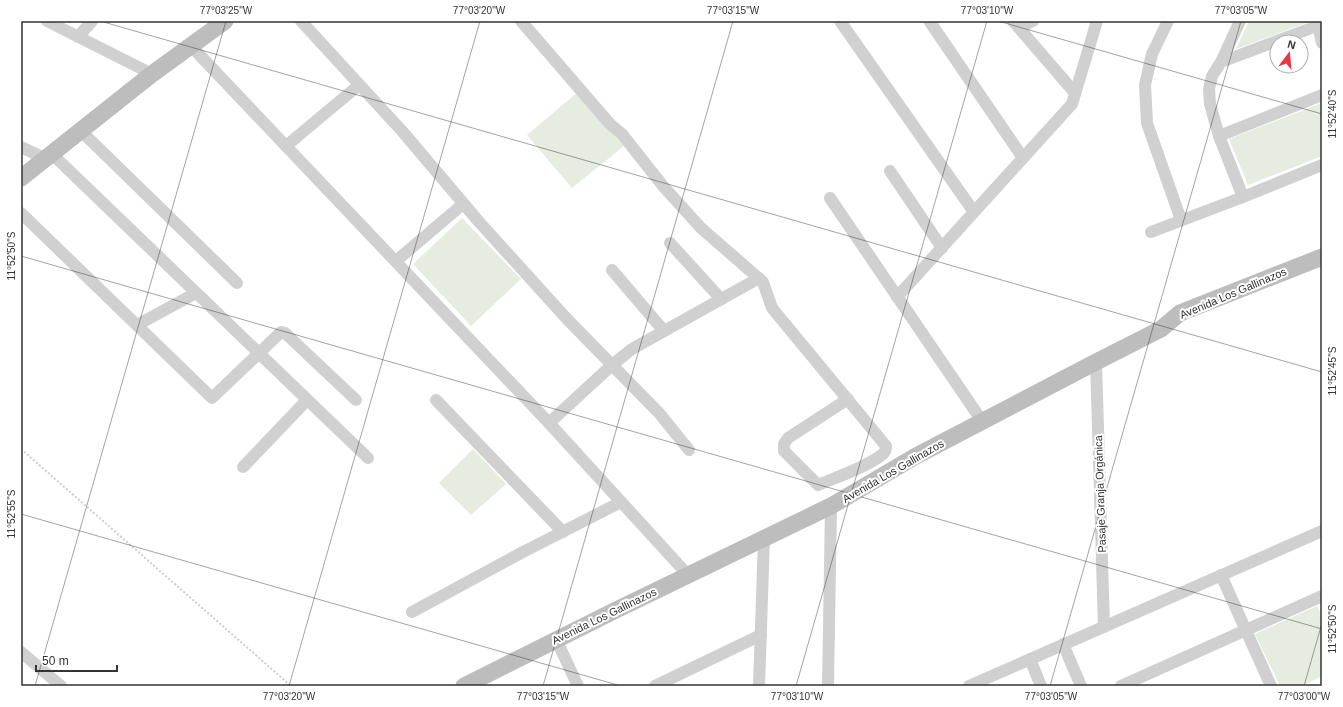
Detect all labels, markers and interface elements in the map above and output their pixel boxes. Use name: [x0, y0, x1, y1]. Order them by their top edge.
text: 77°03'25"W: [200, 5, 253, 16]
text: 77°03'20"W: [453, 5, 506, 16]
text: 77°03'15"W: [707, 5, 760, 16]
text: 77°03'10"W: [961, 5, 1014, 16]
text: 77°03'05"W: [1215, 5, 1268, 16]
north arrow: [1269, 34, 1309, 74]
text: N: [1286, 38, 1297, 51]
text: 11°52'40"S: [1327, 89, 1338, 138]
text: 11°52'50"S: [6, 231, 17, 280]
street label: Avenida Los Gallinazos: [1178, 265, 1289, 321]
text: 11°52'45"S: [1327, 346, 1338, 395]
street label: Pasaje Granja Orgánica: [1092, 434, 1108, 553]
street label: Avenida Los Gallinazos: [840, 437, 946, 505]
text: 11°52'55"S: [6, 489, 17, 538]
street label: Avenida Los Gallinazos: [550, 585, 659, 647]
text: 11°52'50"S: [1327, 604, 1338, 653]
scale bar: [36, 647, 117, 673]
text: 50 m: [42, 654, 69, 668]
text: 77°03'20"W: [263, 691, 316, 702]
text: 77°03'15"W: [517, 691, 570, 702]
text: 77°03'10"W: [771, 691, 824, 702]
text: 77°03'05"W: [1025, 691, 1078, 702]
text: 77°03'00"W: [1278, 691, 1331, 702]

